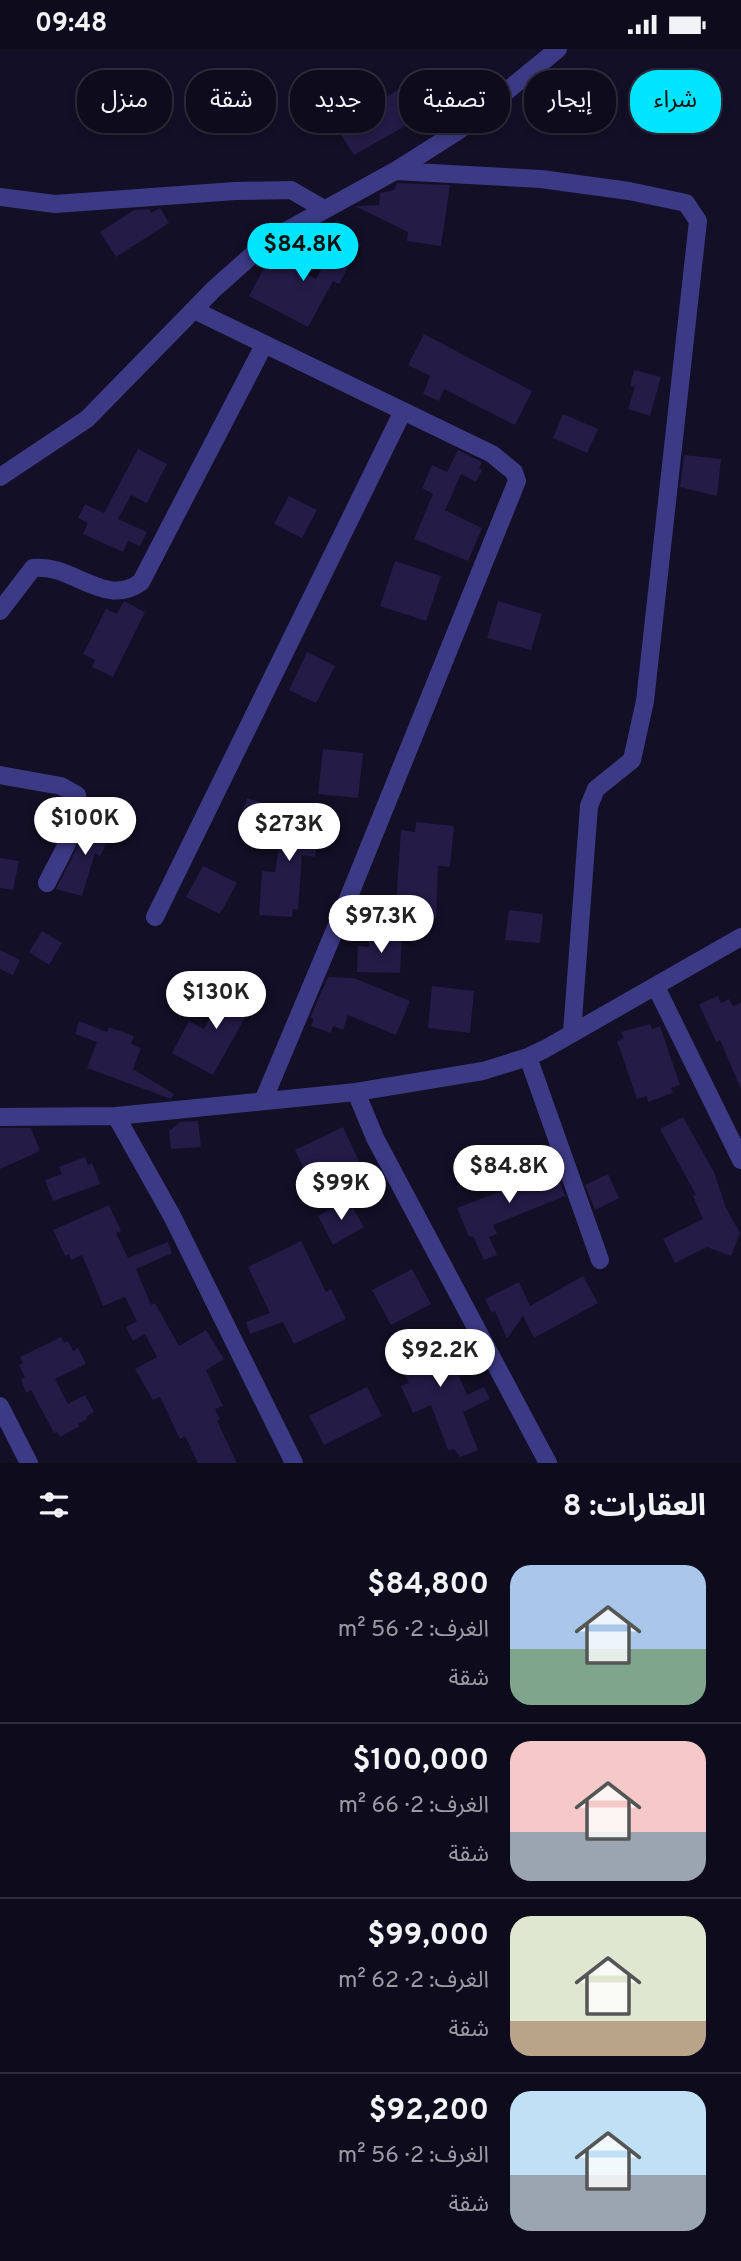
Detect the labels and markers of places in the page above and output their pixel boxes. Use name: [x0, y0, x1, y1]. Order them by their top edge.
pin: $84.8K: [246, 223, 360, 283]
pin: $100K: [36, 797, 134, 857]
pin: $273K: [240, 803, 338, 863]
pin: $97.3K: [324, 895, 438, 955]
pin: $130K: [167, 971, 265, 1031]
pin: $84.8K: [452, 1145, 566, 1205]
pin: $99K: [300, 1163, 382, 1222]
pin: $92.2K: [383, 1329, 497, 1389]

